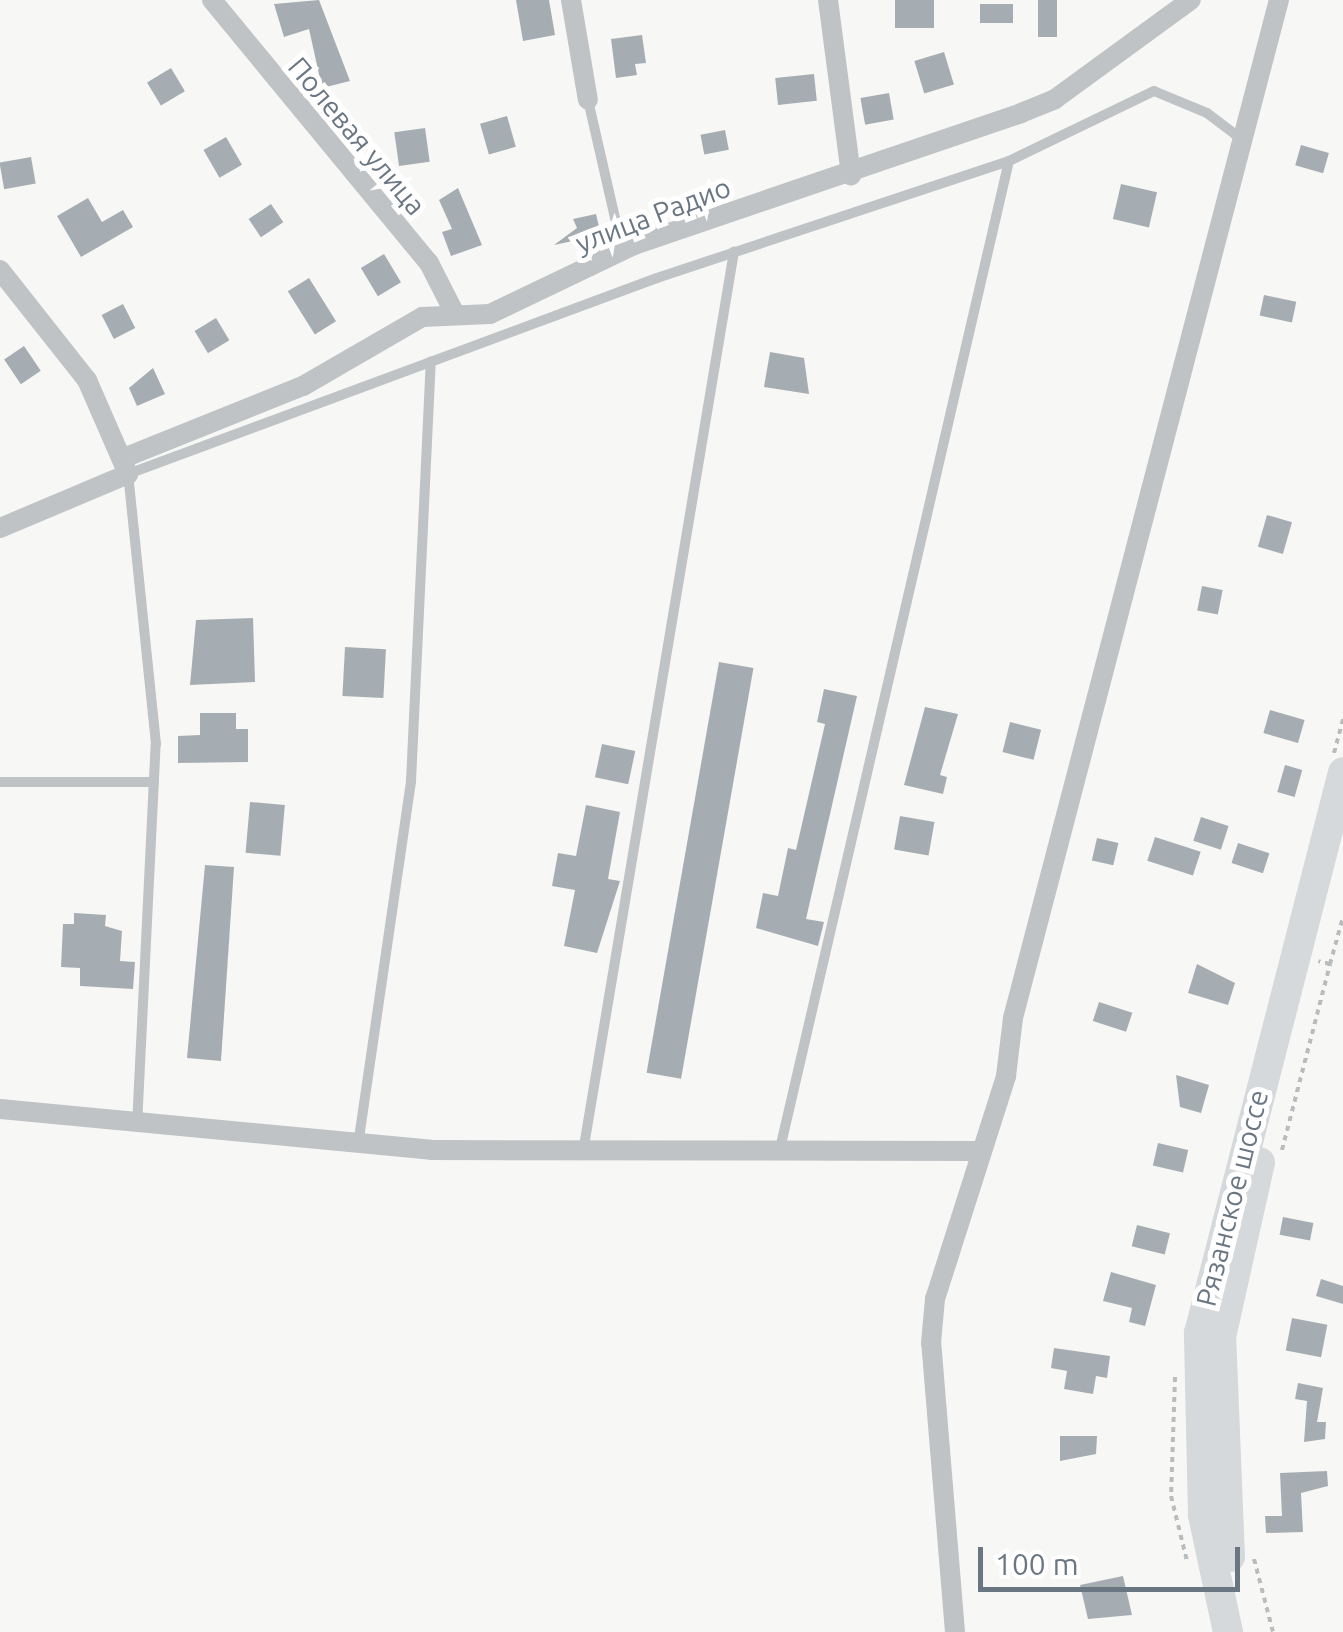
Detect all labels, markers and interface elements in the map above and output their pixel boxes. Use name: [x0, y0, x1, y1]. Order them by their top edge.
street label: Полевая улица: [281, 50, 433, 222]
street label: улица Радио: [571, 170, 735, 260]
street label: Рязанское шоссе: [1189, 1086, 1275, 1310]
scale bar: [983, 1527, 1246, 1589]
text: 100 m: [995, 1547, 1079, 1581]

